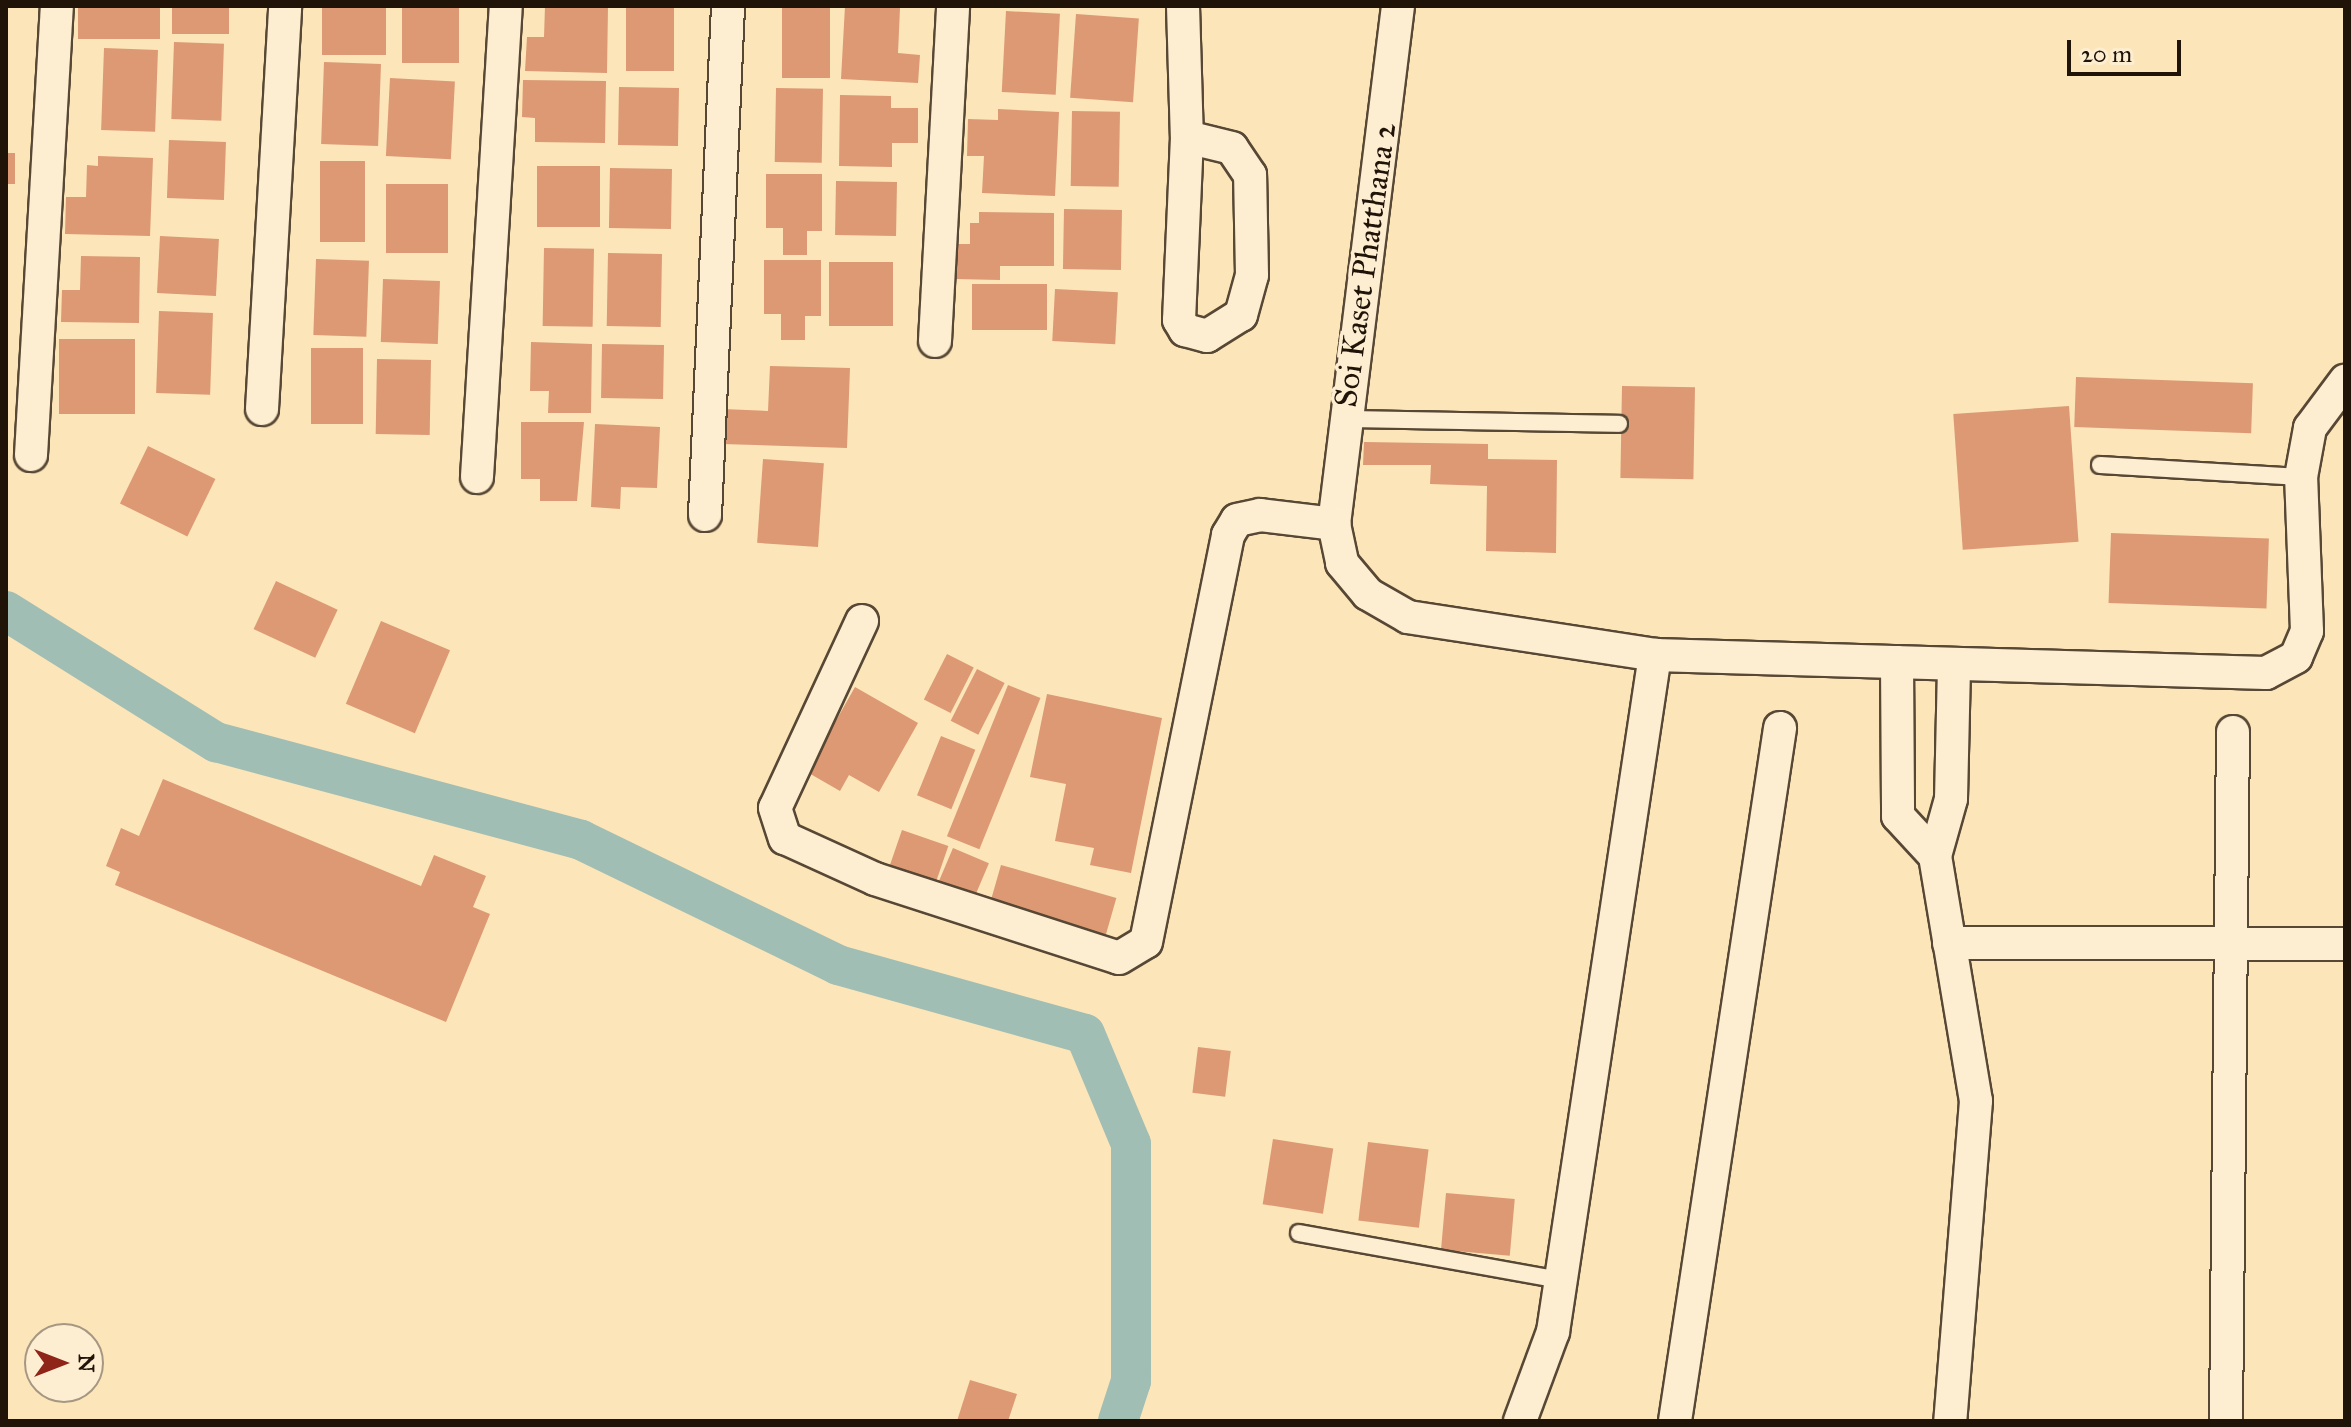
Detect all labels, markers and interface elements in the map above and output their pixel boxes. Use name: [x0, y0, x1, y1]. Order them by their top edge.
scale bar: [2071, 24, 2185, 74]
text: 20 m: [2081, 39, 2132, 69]
street label: Soi Kaset Phatthana 2: [1327, 120, 1405, 410]
north arrow: [24, 1323, 104, 1403]
text: N: [73, 1354, 100, 1372]

